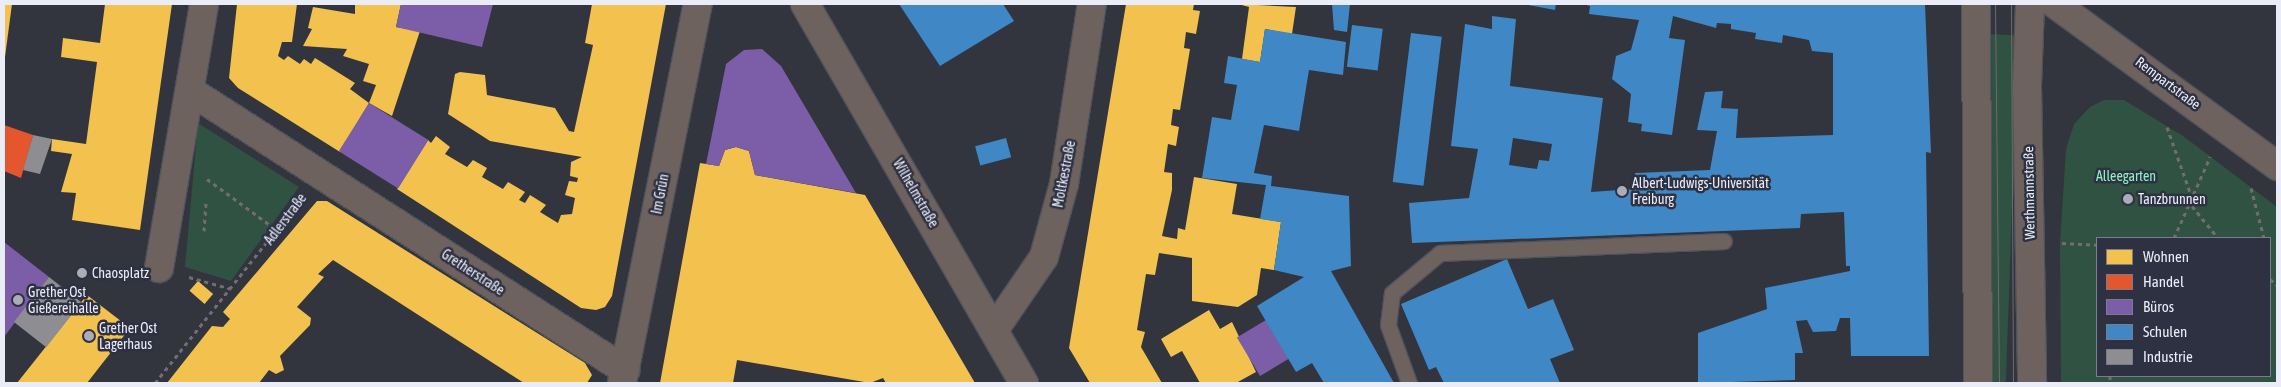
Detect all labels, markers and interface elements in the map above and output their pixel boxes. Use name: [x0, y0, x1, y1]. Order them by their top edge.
street label: Rempartstraße: [2132, 53, 2204, 113]
street label: Moltkestraße: [1049, 139, 1079, 209]
street label: Werthmannstraße: [2020, 146, 2038, 240]
street label: Wilhelmstraße: [890, 156, 942, 230]
park label: Alleegarten: [2096, 168, 2156, 184]
street label: Im Grün: [648, 172, 672, 216]
place label: Albert-Ludwigs-Universität Freiburg: [1632, 175, 1769, 208]
marker: Albert-Ludwigs-Universität Freiburg: [1616, 185, 1628, 197]
street label: Adlerstraße: [260, 190, 310, 248]
place label: Tanzbrunnen: [2138, 191, 2206, 207]
marker: Tanzbrunnen: [2122, 193, 2134, 205]
legend: [2096, 237, 2271, 377]
street label: Gretherstraße: [438, 245, 508, 299]
text: Wohnen: [2143, 248, 2189, 265]
place label: Chaosplatz: [92, 265, 149, 281]
marker: Chaosplatz: [76, 267, 88, 279]
text: Handel: [2143, 273, 2184, 290]
place label: Grether Ost Gießereihalle: [28, 284, 99, 316]
marker: Grether Ost Gießereihalle: [12, 294, 24, 306]
text: Büros: [2143, 298, 2174, 315]
place label: Grether Ost Lagerhaus: [99, 320, 157, 352]
text: Schulen: [2143, 323, 2187, 340]
marker: Grether Ost Lagerhaus: [83, 330, 95, 342]
text: Industrie: [2143, 348, 2193, 365]

